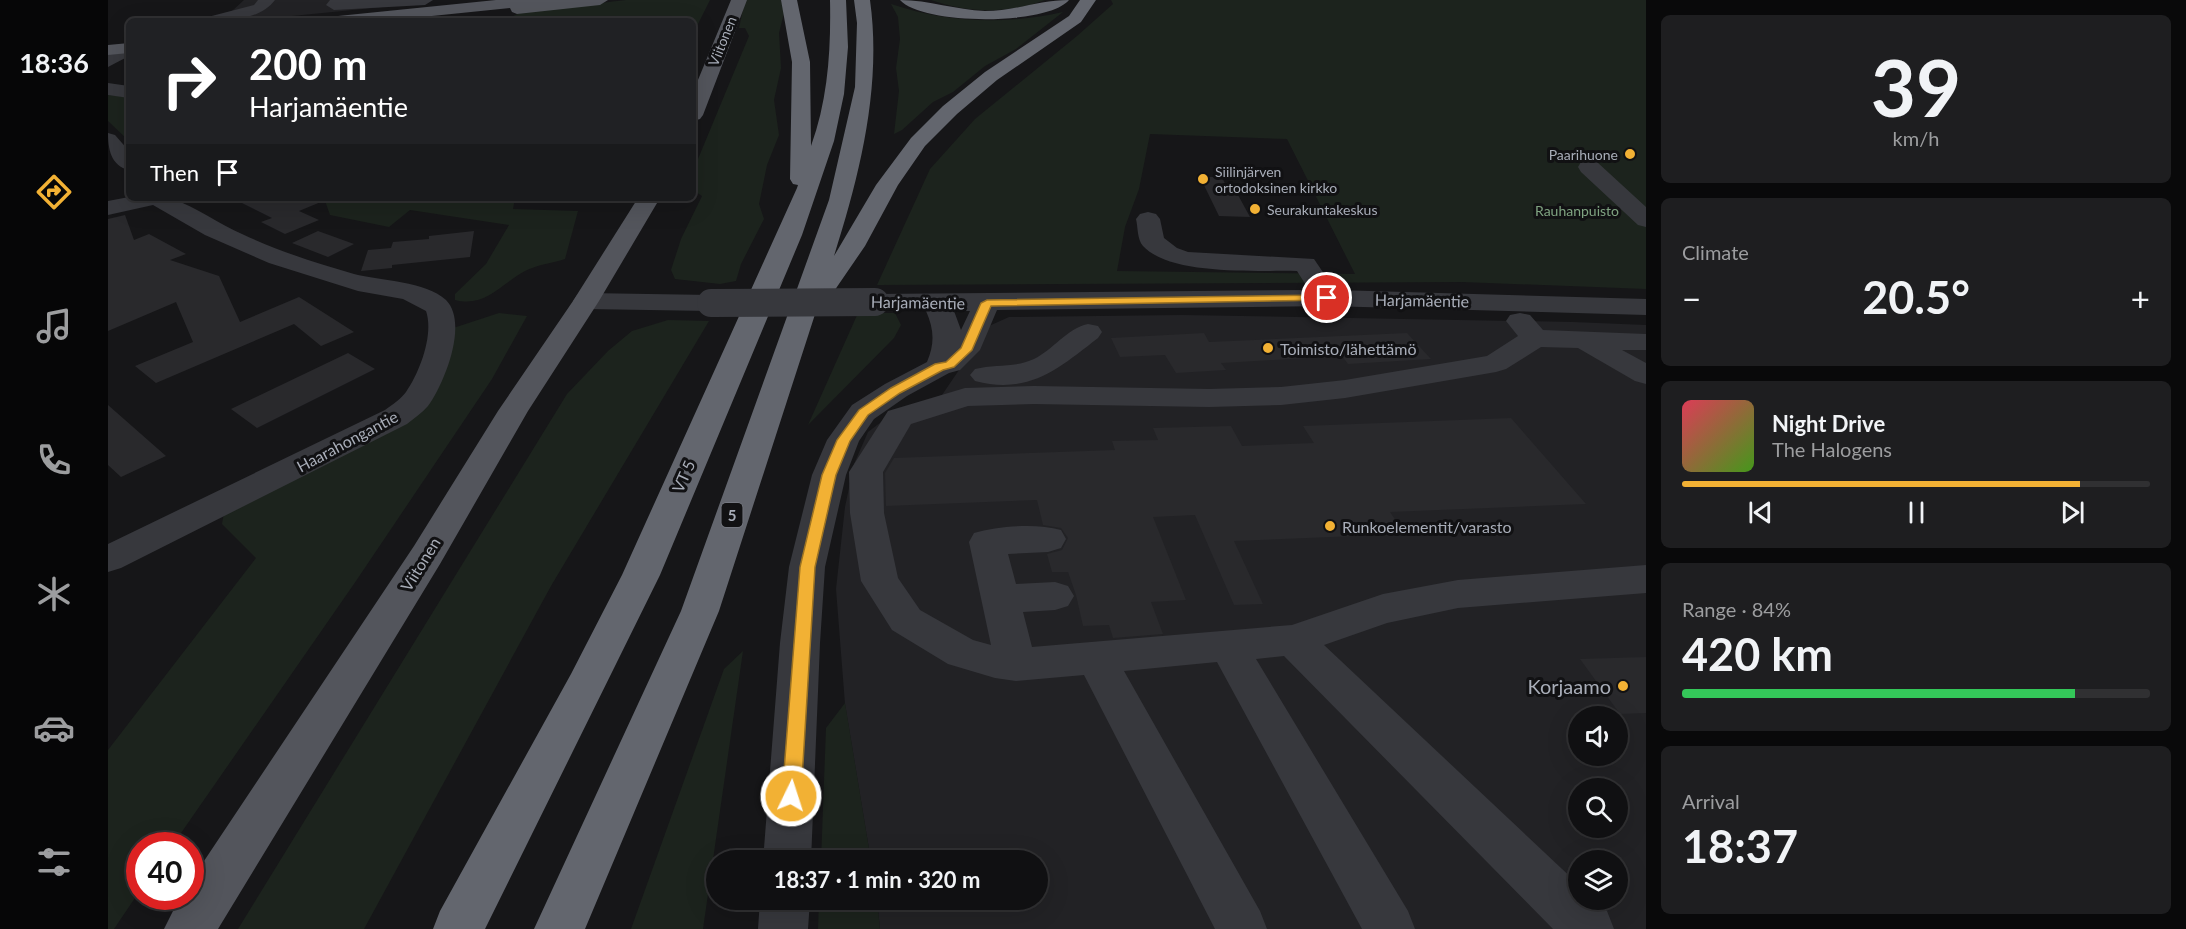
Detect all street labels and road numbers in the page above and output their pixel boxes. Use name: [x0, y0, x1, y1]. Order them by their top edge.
street label: Viitonen: [704, 14, 740, 68]
street label: Harjamäentie: [1375, 290, 1469, 310]
street label: Harjamäentie: [871, 292, 965, 312]
street label: Haarahongantie: [293, 406, 401, 476]
street label: VT 5: [668, 457, 698, 495]
road number: 5: [722, 503, 742, 527]
street label: Viitonen: [396, 534, 444, 594]

